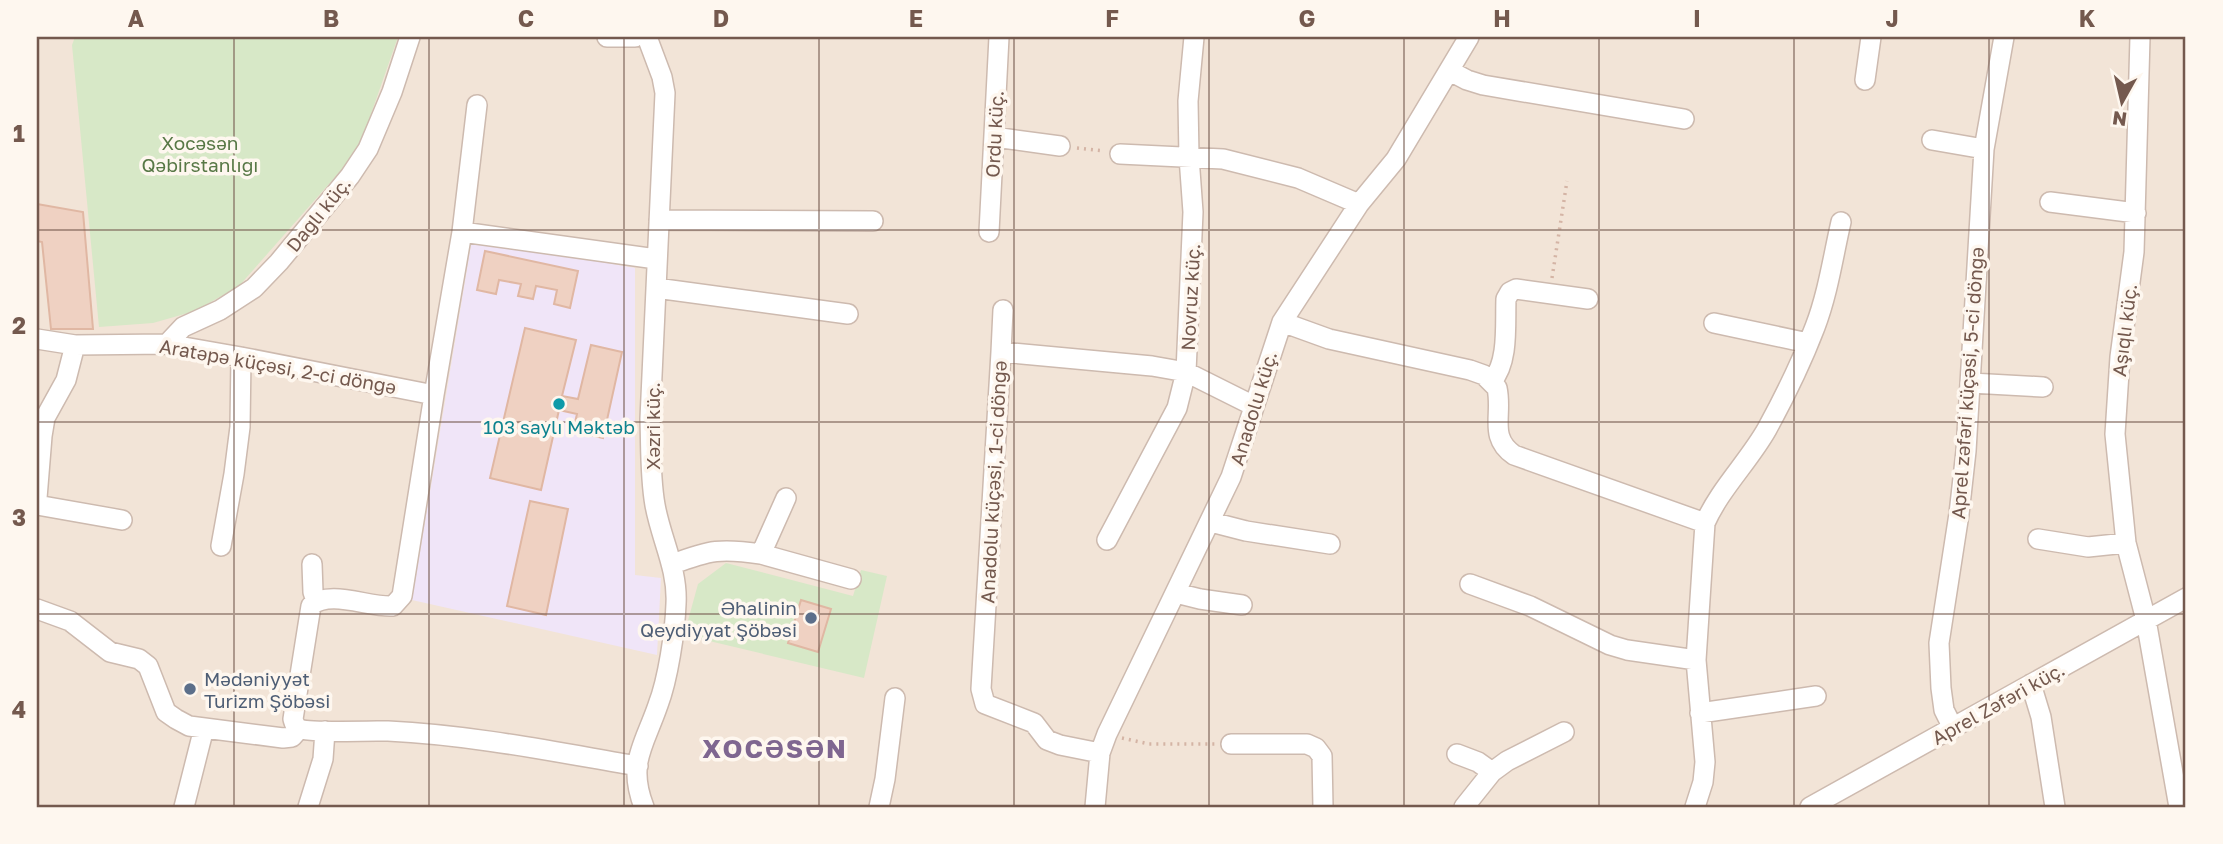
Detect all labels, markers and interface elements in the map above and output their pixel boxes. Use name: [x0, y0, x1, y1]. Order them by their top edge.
text: A: [128, 4, 145, 32]
text: B: [323, 4, 339, 32]
text: C: [518, 4, 534, 32]
text: D: [713, 4, 729, 32]
text: E: [909, 4, 923, 32]
text: F: [1105, 4, 1119, 32]
text: G: [1299, 4, 1315, 32]
text: H: [1493, 4, 1511, 32]
text: I: [1693, 4, 1701, 32]
text: J: [1885, 4, 1899, 32]
text: K: [2079, 4, 2096, 32]
north arrow: [2086, 66, 2156, 136]
street label: Ordu küç.: [980, 90, 1008, 178]
text: N: [2111, 107, 2128, 132]
text: 1: [13, 119, 25, 147]
park label: Xocəsən Qəbirstanlığı: [142, 131, 258, 176]
street label: Dağlı küç.: [281, 172, 355, 256]
street label: Novruz küç.: [1176, 243, 1204, 351]
street label: Aprel zəfəri küçəsi, 5-ci döngə: [1946, 246, 1988, 520]
street label: Aşıqlı küç.: [2107, 282, 2141, 378]
text: 2: [12, 311, 26, 339]
street label: Aratəpə küçəsi, 2-ci döngə: [158, 334, 398, 398]
street label: Anadolu küç.: [1225, 348, 1281, 468]
street label: Anadolu küçəsi, 1-ci döngə: [975, 360, 1011, 604]
street label: Xəzri küç.: [641, 382, 664, 470]
marker: 103 saylı Məktəb: [551, 396, 567, 412]
place label: 103 saylı Məktəb: [483, 415, 635, 438]
text: 3: [12, 503, 26, 531]
place label: Əhalinin Qeydiyyat Şöbəsi: [640, 596, 797, 641]
marker: Əhalinin Qeydiyyat Şöbəsi: [803, 610, 819, 626]
street label: Aprel Zəfəri küç.: [1928, 657, 2068, 749]
place label: Mədəniyyət Turizm Şöbəsi: [204, 667, 330, 712]
marker: Mədəniyyət Turizm Şöbəsi: [182, 681, 198, 697]
text: 4: [12, 695, 26, 723]
district label: XOCƏSƏN: [702, 733, 848, 764]

